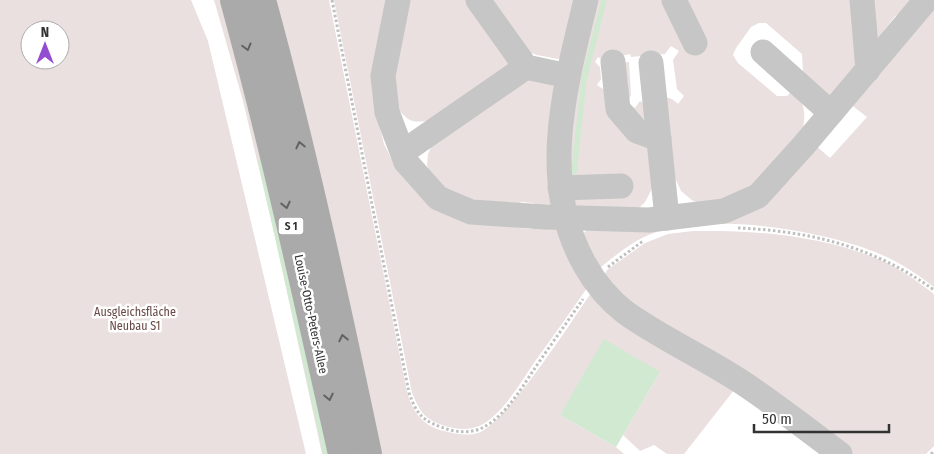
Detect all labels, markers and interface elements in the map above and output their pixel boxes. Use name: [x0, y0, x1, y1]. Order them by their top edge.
north arrow: [20, 20, 70, 70]
text: N: [41, 24, 49, 41]
one-way arrow: [241, 42, 251, 51]
one-way arrow: [295, 141, 306, 150]
one-way arrow: [280, 200, 291, 209]
road number: S 1: [278, 218, 304, 235]
street label: Louise-Otto-Peters-Allee: [292, 253, 330, 375]
park label: Ausgleichsfläche Neubau S1: [94, 305, 176, 333]
one-way arrow: [338, 333, 349, 342]
one-way arrow: [323, 393, 334, 402]
scale bar: [754, 402, 889, 434]
text: 50 m: [762, 410, 792, 428]

